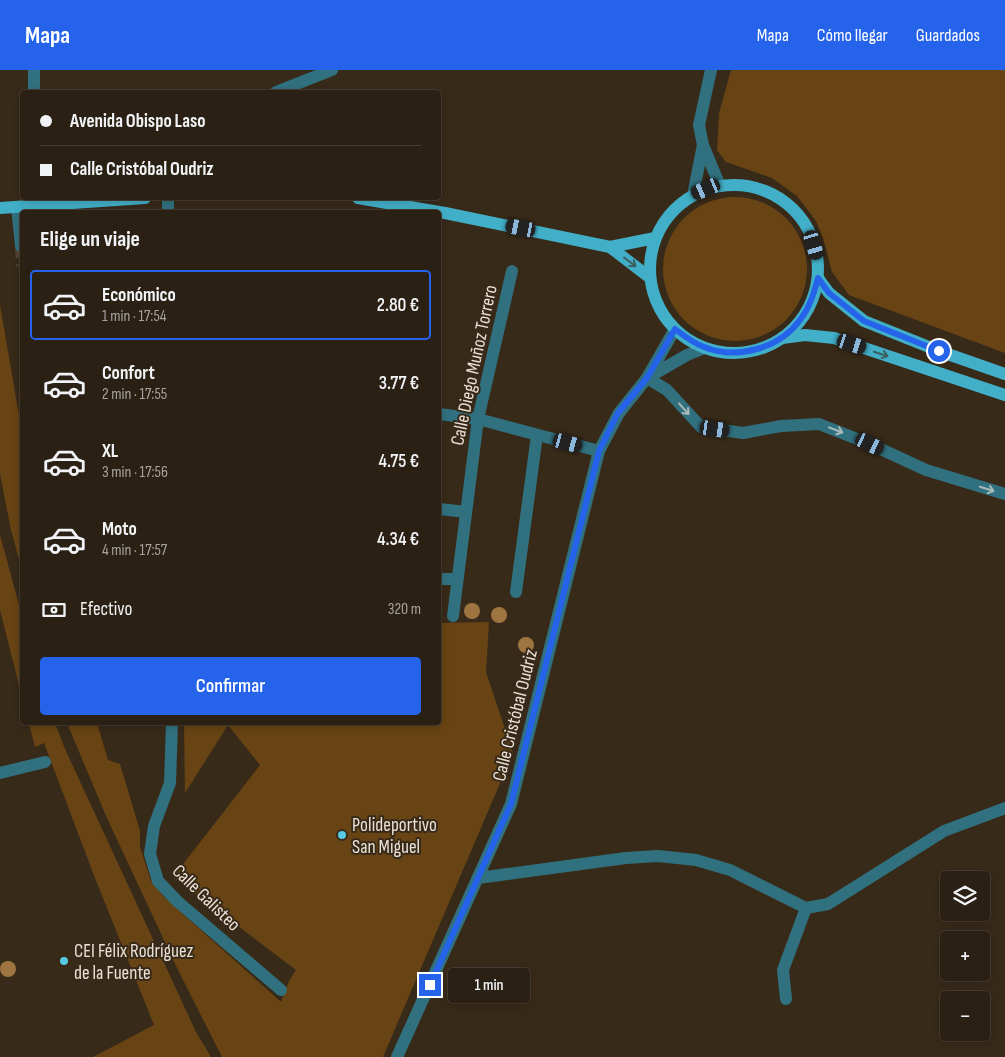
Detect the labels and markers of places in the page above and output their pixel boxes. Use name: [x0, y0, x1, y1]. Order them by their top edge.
place label: Polideportivo San Miguel: [352, 814, 437, 859]
marker: Polideportivo San Miguel: [336, 829, 348, 841]
place label: CEI Félix Rodríguez de la Fuente: [74, 940, 194, 985]
marker: CEI Félix Rodríguez de la Fuente: [58, 955, 70, 967]

